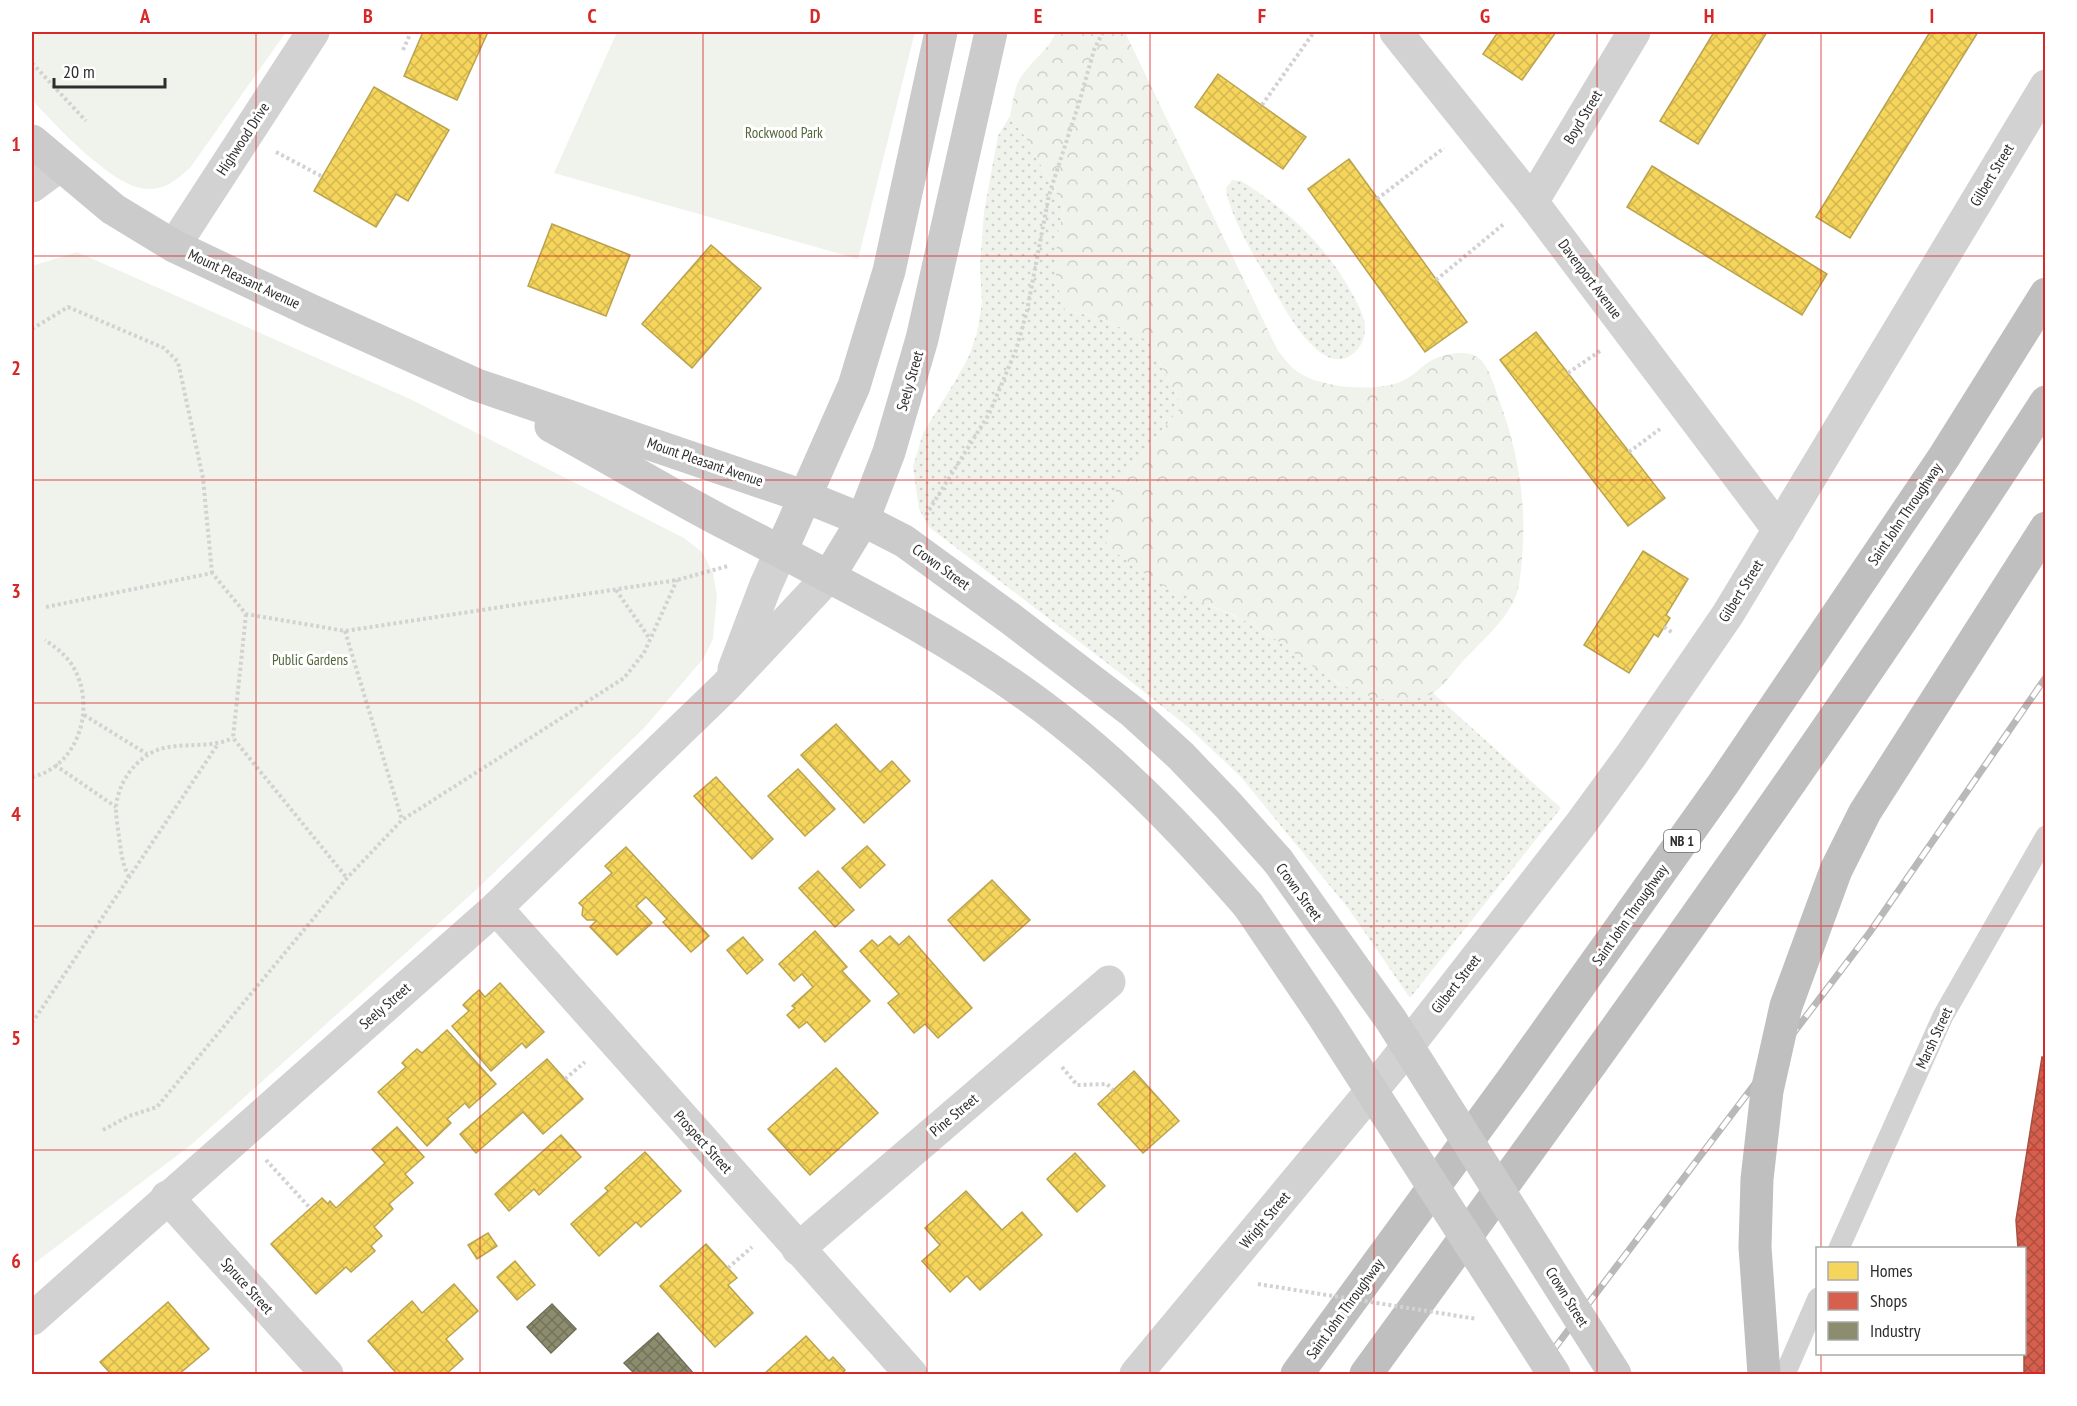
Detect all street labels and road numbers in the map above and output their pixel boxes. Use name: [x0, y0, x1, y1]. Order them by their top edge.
street label: Boyd Street: [1559, 86, 1606, 147]
street label: Highwood Drive: [212, 99, 273, 179]
street label: Gilbert Street: [1965, 140, 2018, 209]
street label: Davenport Avenue: [1554, 235, 1627, 322]
street label: Mount Pleasant Avenue: [185, 244, 303, 313]
street label: Seely Street: [892, 349, 927, 413]
street label: Mount Pleasant Avenue: [645, 433, 766, 490]
street label: Saint John Throughway: [1863, 459, 1946, 569]
street label: Crown Street: [909, 539, 974, 594]
street label: Gilbert Street: [1714, 556, 1767, 625]
road number: NB 1: [1664, 830, 1700, 852]
street label: Crown Street: [1272, 859, 1327, 924]
street label: Saint John Throughway: [1588, 860, 1672, 969]
street label: Gilbert Street: [1427, 950, 1485, 1017]
street label: Seely Street: [355, 978, 414, 1033]
street label: Marsh Street: [1911, 1004, 1956, 1072]
street label: Pine Street: [926, 1089, 982, 1140]
street label: Prospect Street: [670, 1106, 737, 1177]
street label: Wright Street: [1235, 1187, 1294, 1252]
street label: Spruce Street: [217, 1254, 278, 1318]
street label: Saint John Throughway: [1302, 1254, 1388, 1363]
street label: Crown Street: [1542, 1263, 1593, 1330]

